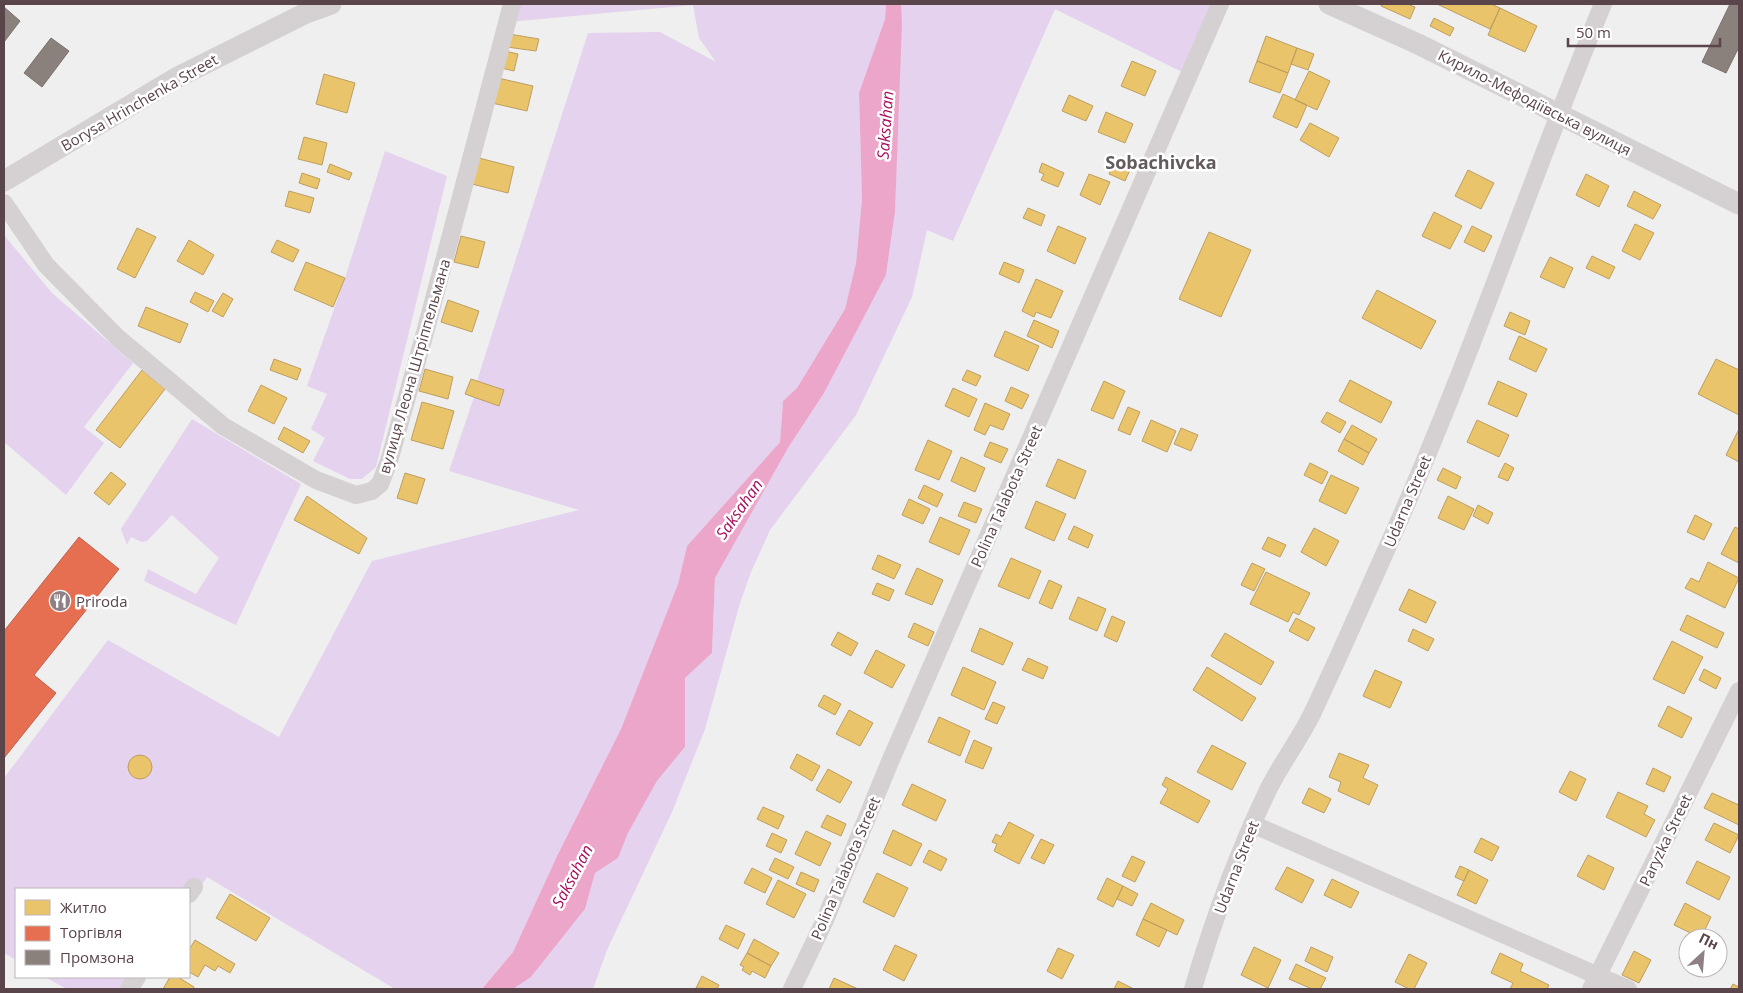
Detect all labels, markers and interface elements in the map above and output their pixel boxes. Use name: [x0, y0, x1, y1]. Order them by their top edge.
scale bar: [1568, 15, 1720, 47]
text: 50 m: [1576, 22, 1611, 42]
street label: Кирило-Мефодіївська вулиця: [1435, 44, 1635, 160]
street label: Borysa Hrinchenka Street: [57, 49, 221, 155]
water label: Saksahan: [872, 90, 898, 160]
district label: Sobachivcka: [1105, 150, 1217, 174]
street label: вулиця Леона Штріппельмана: [374, 256, 454, 476]
street label: Polina Talabota Street: [966, 422, 1046, 570]
street label: Udarna Street: [1379, 452, 1435, 550]
water label: Saksahan: [710, 475, 768, 543]
restaurant icon: Priroda: [48, 589, 72, 613]
place label: Priroda: [76, 591, 128, 611]
street label: Paryzka Street: [1634, 791, 1696, 889]
street label: Polina Talabota Street: [806, 793, 884, 943]
street label: Udarna Street: [1209, 818, 1263, 916]
water label: Saksahan: [546, 841, 598, 911]
legend: [15, 888, 190, 978]
text: Житло: [60, 897, 107, 917]
text: Торгівля: [60, 922, 122, 942]
north arrow: [1678, 928, 1728, 978]
text: Пн: [1696, 928, 1722, 954]
text: Промзона: [60, 947, 134, 967]

